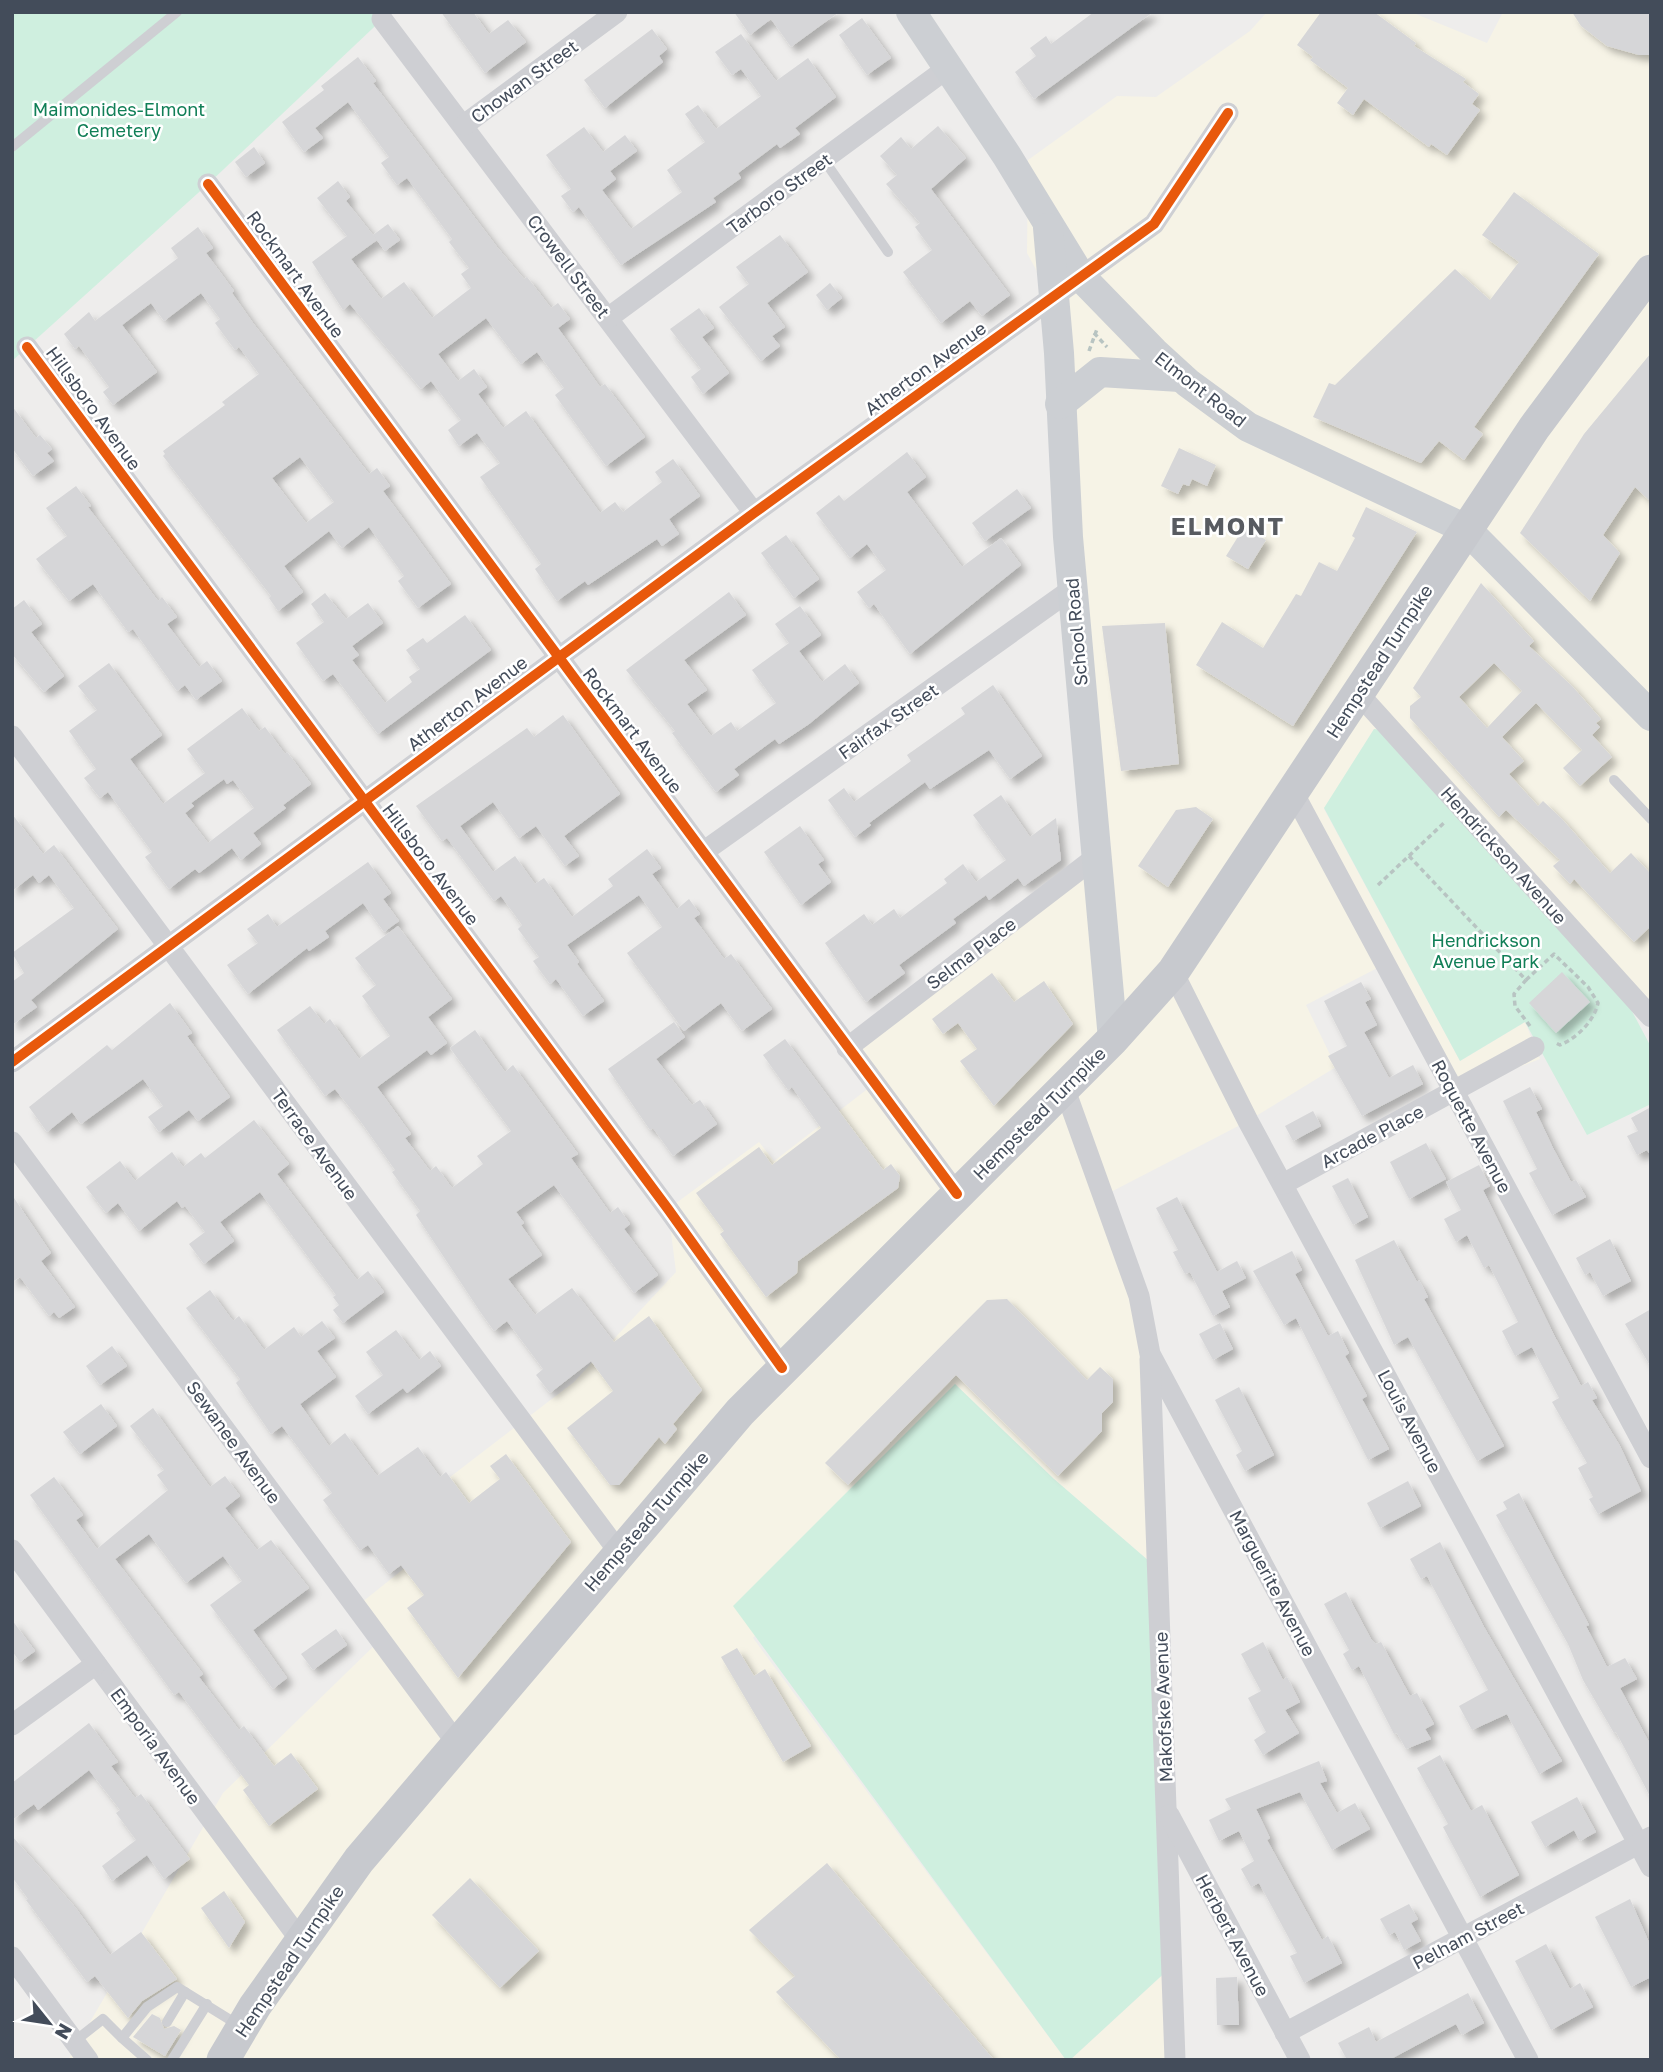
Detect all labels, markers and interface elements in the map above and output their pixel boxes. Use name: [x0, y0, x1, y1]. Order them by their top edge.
street label: Chowan Street: [466, 35, 582, 127]
park label: Maimonides-Elmont Cemetery: [33, 98, 205, 141]
street label: Tarboro Street: [722, 148, 836, 238]
street label: Rockmart Avenue: [243, 206, 349, 342]
street label: Crowell Street: [523, 210, 615, 322]
street label: Atherton Avenue: [860, 317, 990, 419]
street label: Hillsboro Avenue: [42, 342, 146, 474]
street label: Elmont Road: [1151, 346, 1251, 432]
district label: ELMONT: [1171, 511, 1285, 540]
street label: School Road: [1060, 577, 1092, 687]
street label: Hempstead Turnpike: [1321, 580, 1437, 742]
street label: Atherton Avenue: [403, 651, 531, 755]
street label: Rockmart Avenue: [579, 663, 687, 797]
street label: Fairfax Street: [834, 678, 942, 764]
street label: Hendrickson Avenue: [1436, 782, 1572, 928]
street label: Hillsboro Avenue: [378, 799, 484, 929]
street label: Selma Place: [922, 912, 1020, 994]
park label: Hendrickson Avenue Park: [1431, 929, 1541, 972]
street label: Hempstead Turnpike: [968, 1042, 1110, 1184]
street label: Roquette Avenue: [1428, 1056, 1516, 1196]
street label: Terrace Avenue: [267, 1084, 363, 1204]
street label: Arcade Place: [1317, 1100, 1427, 1172]
street label: Louis Avenue: [1373, 1365, 1447, 1477]
street label: Sewanee Avenue: [182, 1376, 286, 1508]
street label: Hempstead Turnpike: [579, 1446, 713, 1596]
street label: Marguerite Avenue: [1225, 1506, 1321, 1660]
street label: Makofske Avenue: [1149, 1631, 1177, 1783]
street label: Emporia Avenue: [106, 1683, 206, 1809]
street label: Herbert Avenue: [1192, 1870, 1274, 2000]
street label: Hempstead Turnpike: [230, 1881, 348, 2041]
street label: Pelham Street: [1409, 1896, 1527, 1974]
north arrow: [14, 1988, 84, 2058]
text: N: [51, 2020, 78, 2044]

